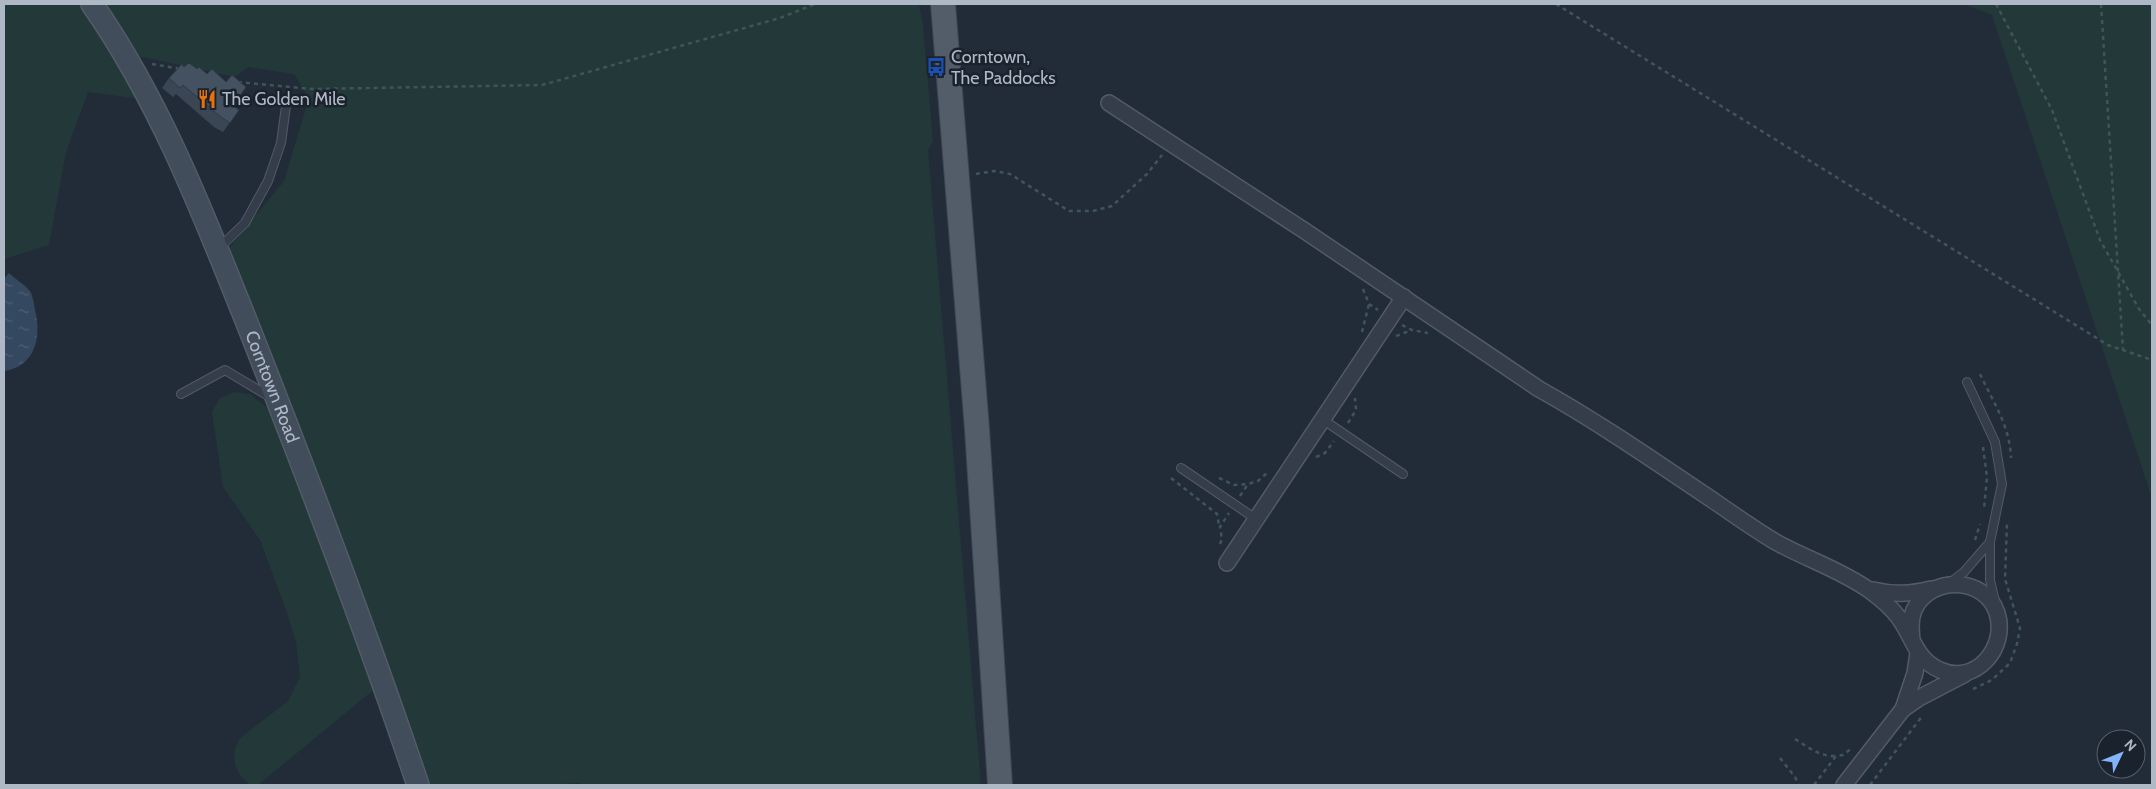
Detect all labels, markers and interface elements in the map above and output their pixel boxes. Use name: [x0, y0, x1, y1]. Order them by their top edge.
place label: Corntown, The Paddocks: [951, 46, 1056, 89]
bus stop icon: Corntown, The Paddocks: [925, 56, 947, 78]
restaurant icon: The Golden Mile: [196, 88, 218, 110]
place label: The Golden Mile: [222, 88, 346, 110]
street label: Corntown Road: [240, 328, 304, 446]
north arrow: [2096, 729, 2146, 779]
text: N: [2121, 735, 2140, 755]

